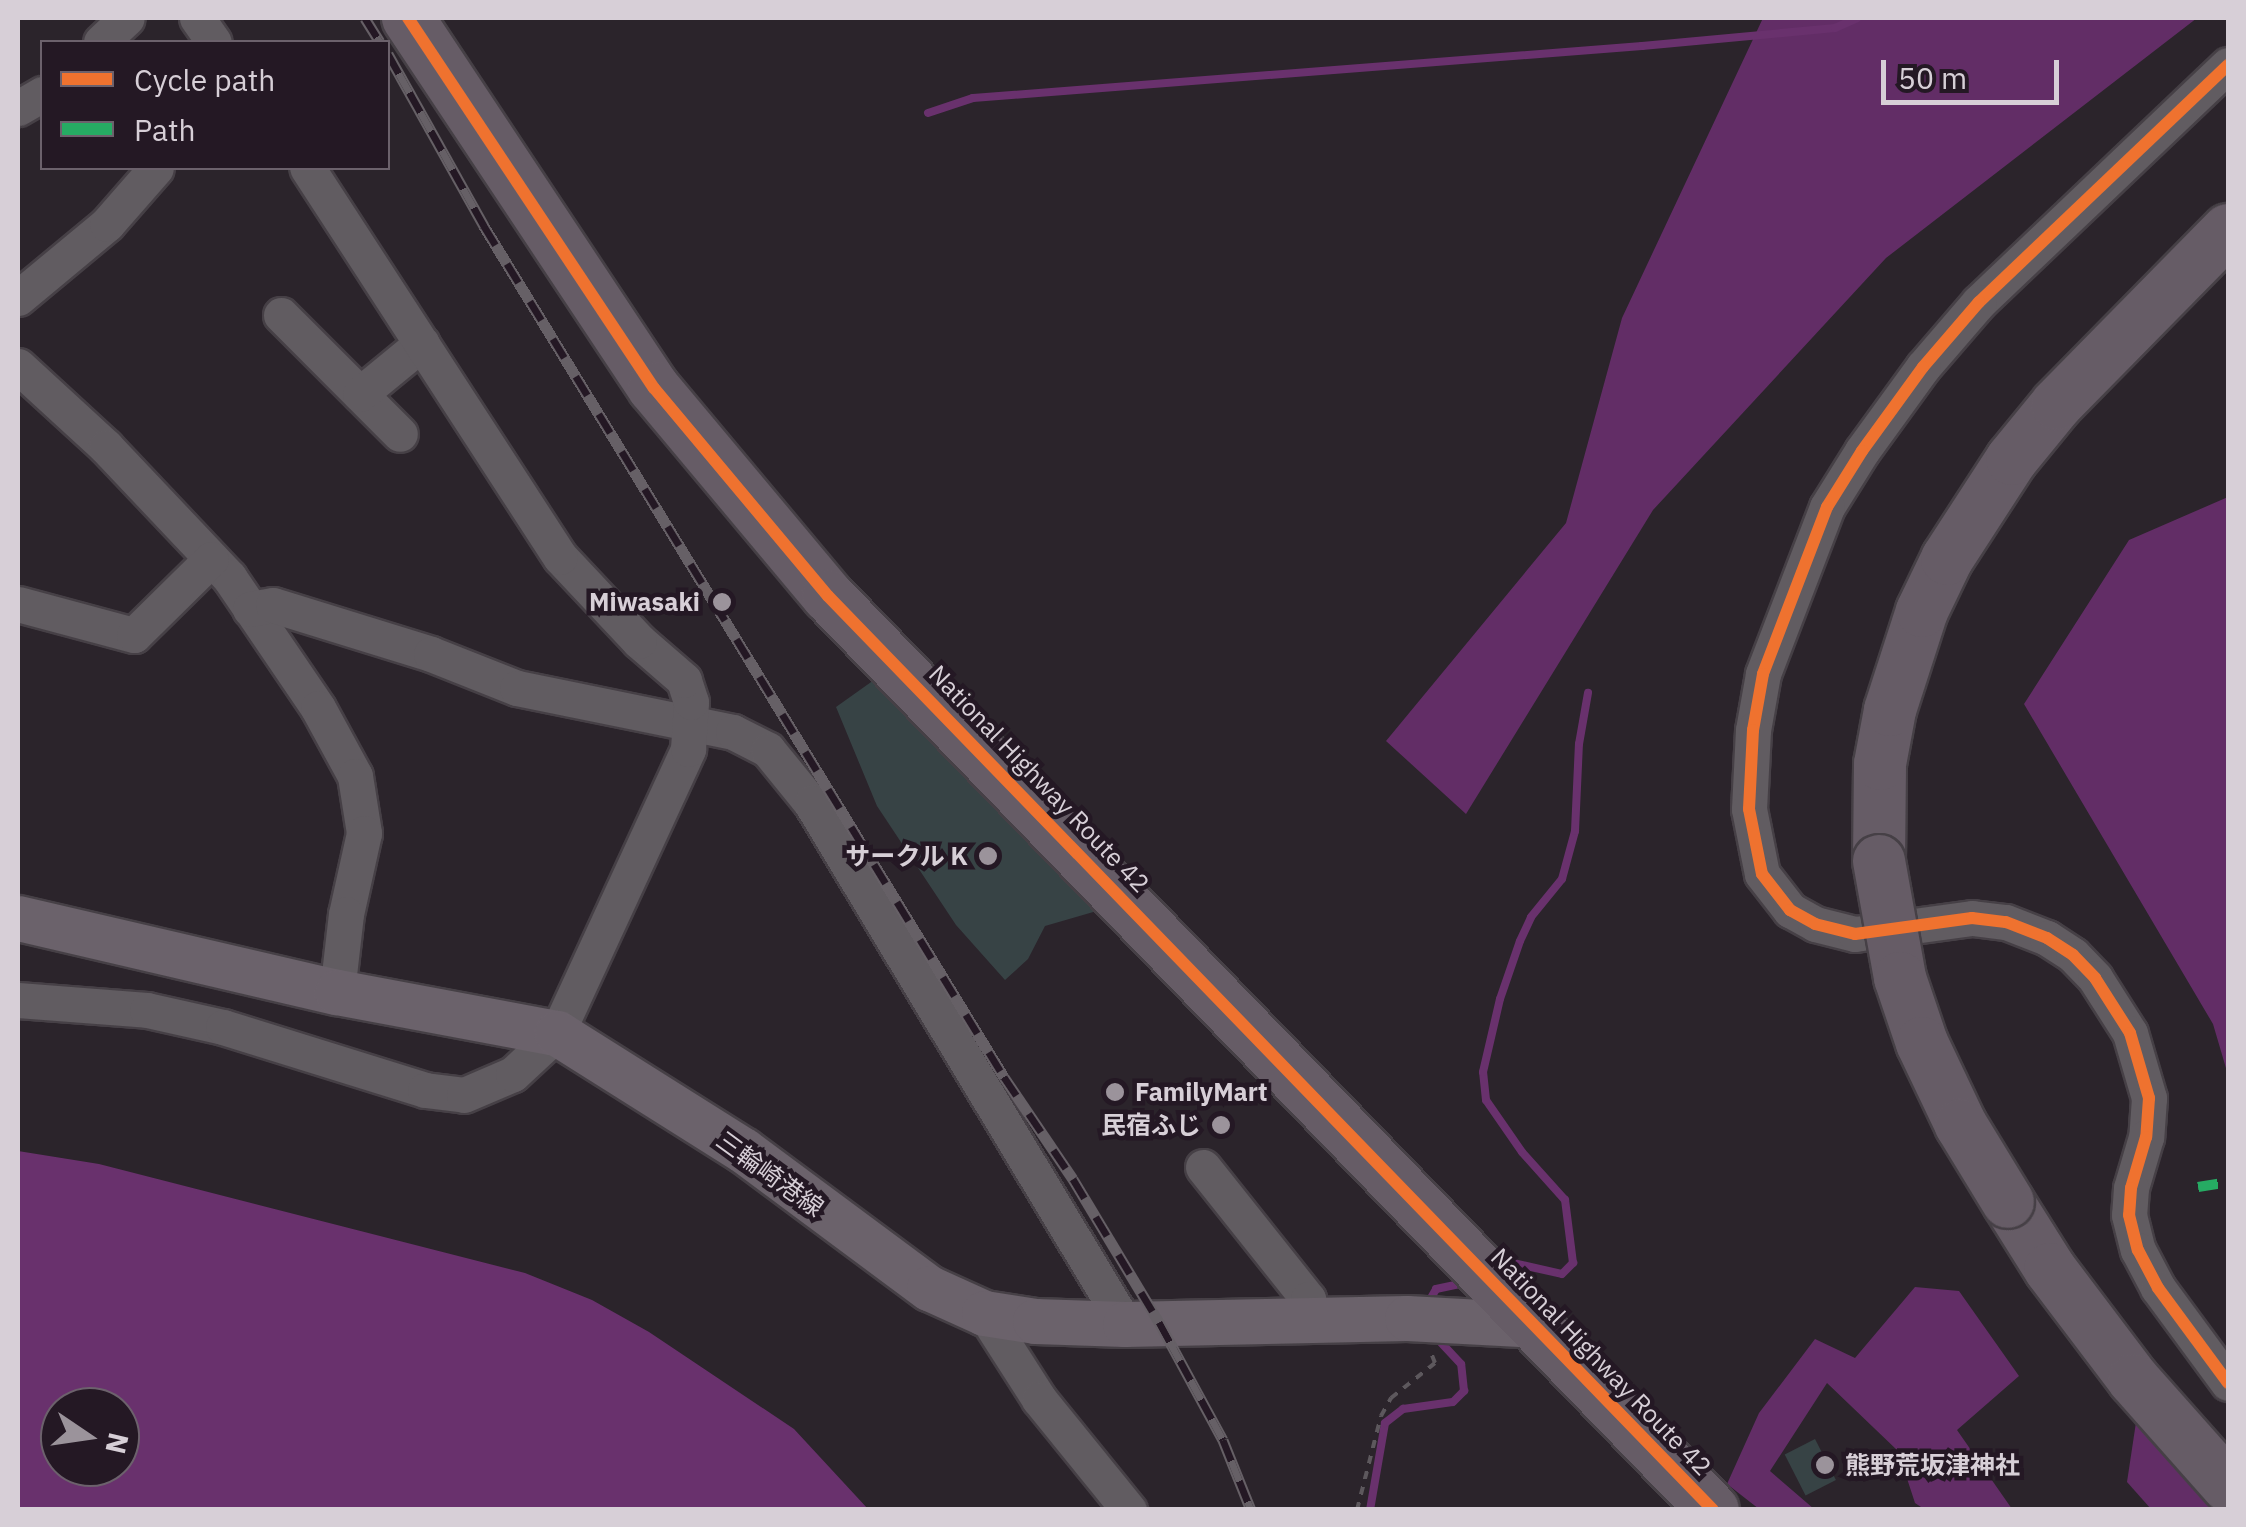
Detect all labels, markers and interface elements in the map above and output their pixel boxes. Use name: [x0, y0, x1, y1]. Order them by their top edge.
legend: [40, 40, 390, 170]
scale bar: [1886, 40, 2064, 102]
text: 50 m: [1898, 58, 1967, 97]
text: Cycle path: [134, 60, 275, 99]
text: Path: [134, 110, 195, 149]
place label: Miwasaki: [589, 587, 700, 617]
marker: Miwasaki: [709, 589, 735, 615]
street label: National Highway Route 42: [923, 659, 1155, 899]
place label: サークル K: [845, 841, 968, 871]
marker: サークル K: [977, 845, 999, 867]
place label: FamilyMart: [1135, 1077, 1268, 1107]
marker: FamilyMart: [1104, 1081, 1126, 1103]
place label: 民宿ふじ: [1101, 1110, 1201, 1140]
marker: 民宿ふじ: [1210, 1114, 1232, 1136]
street label: 三輪崎港線: [711, 1125, 829, 1223]
street label: National Highway Route 42: [1485, 1242, 1717, 1482]
north arrow: [40, 1387, 140, 1487]
text: N: [97, 1429, 138, 1457]
place label: 熊野荒坂津神社: [1845, 1450, 2020, 1480]
marker: 熊野荒坂津神社: [1814, 1454, 1836, 1476]

